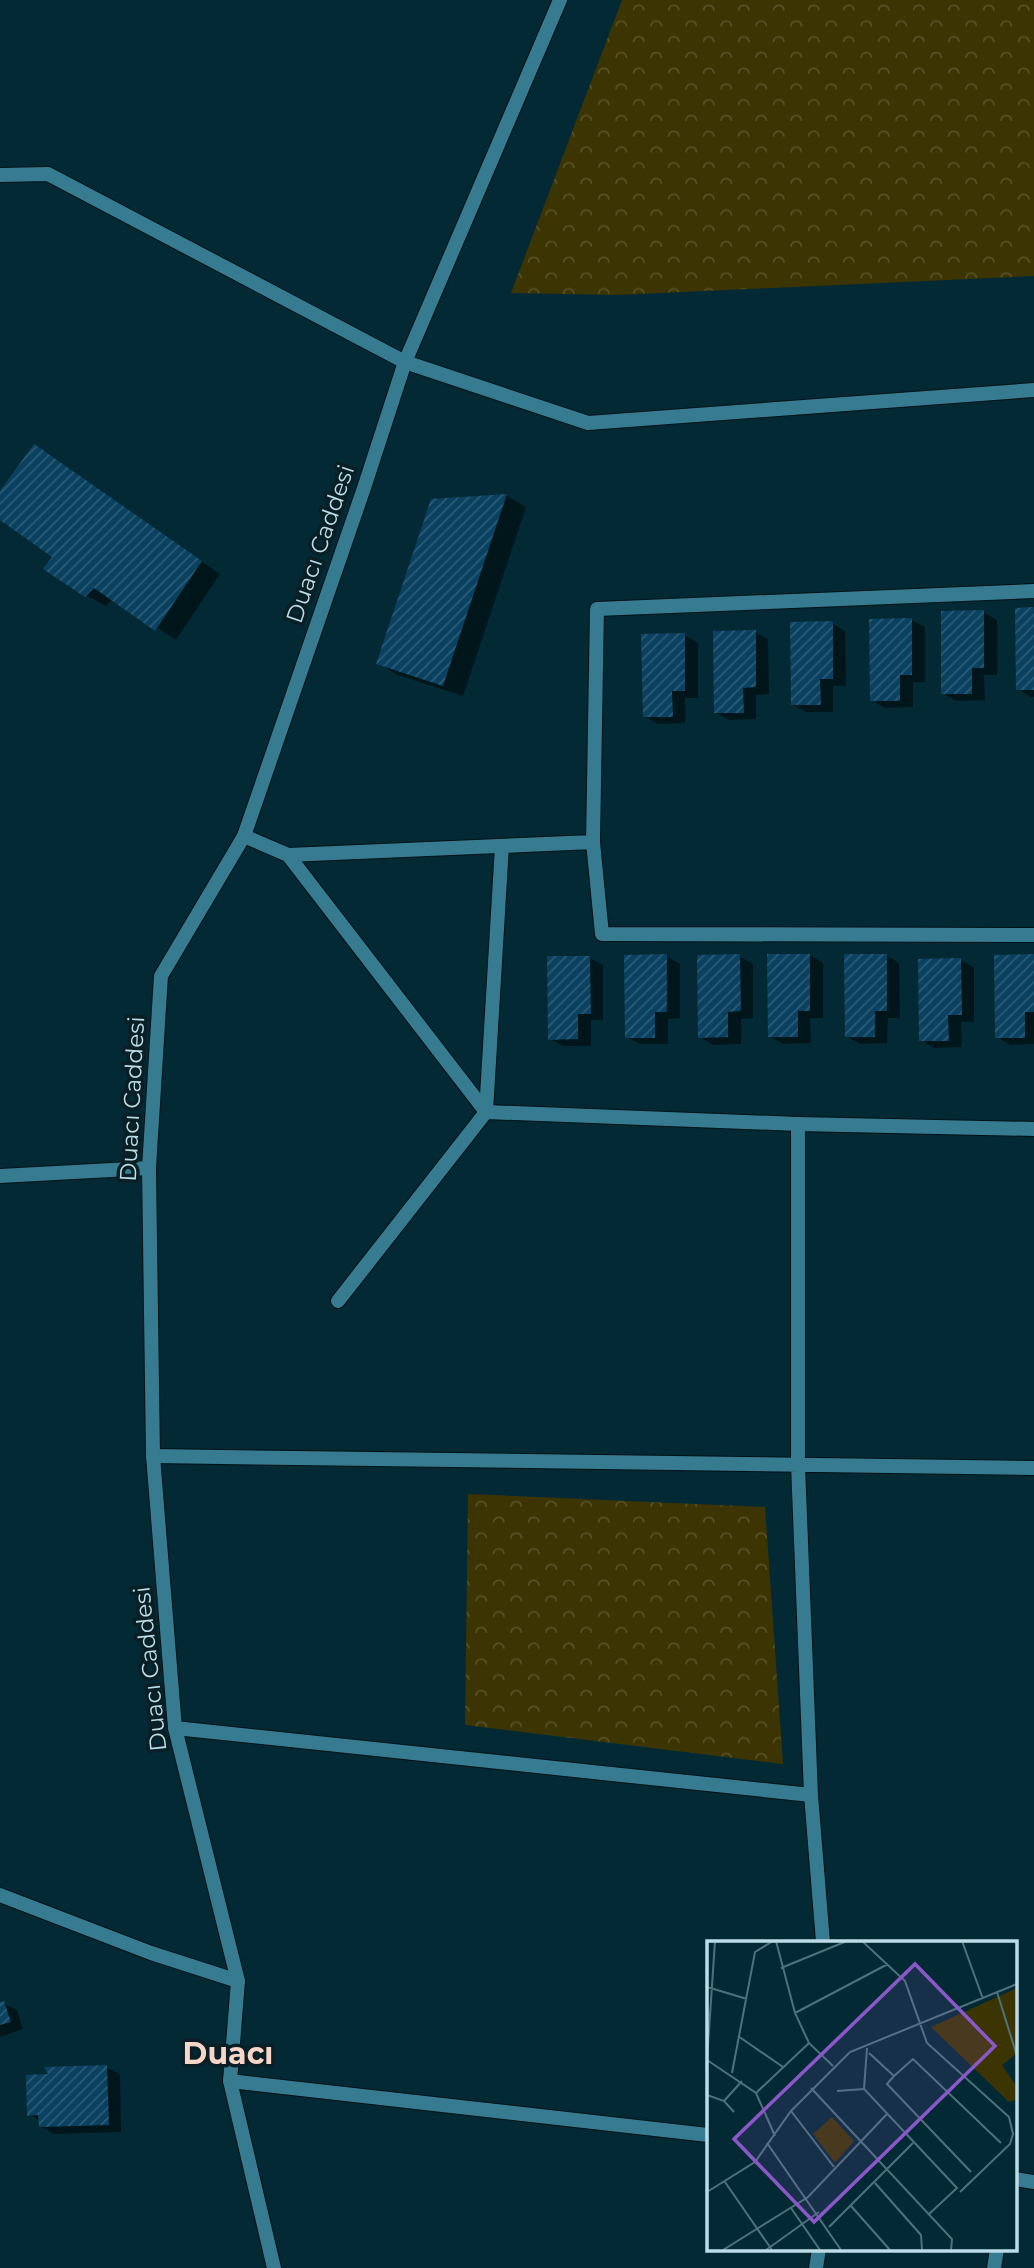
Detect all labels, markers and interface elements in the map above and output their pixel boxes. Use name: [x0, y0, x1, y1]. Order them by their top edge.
street label: Duacı Caddesi: [280, 461, 360, 627]
street label: Duacı Caddesi: [114, 1016, 150, 1182]
street label: Duacı Caddesi: [127, 1585, 173, 1753]
inset map: [707, 1941, 1016, 2250]
district label: Duacı: [183, 2035, 273, 2072]

